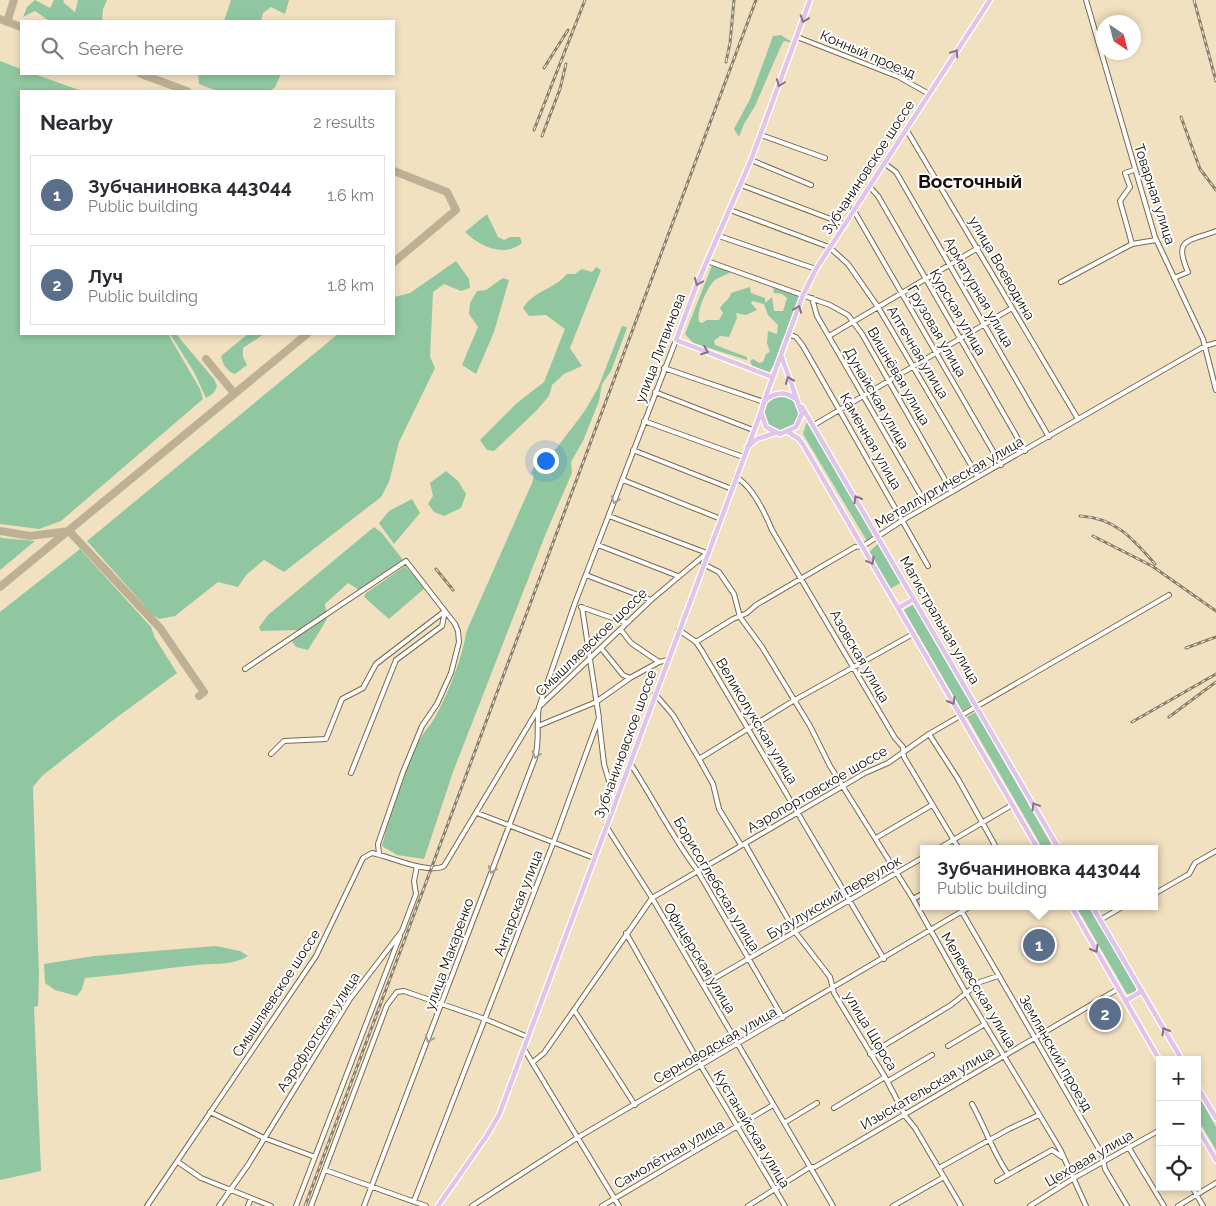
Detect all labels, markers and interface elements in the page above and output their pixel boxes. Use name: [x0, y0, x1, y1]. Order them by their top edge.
one-way arrow: [800, 14, 810, 22]
north arrow: [1096, 15, 1141, 60]
search box: [20, 20, 395, 75]
street label: Конный проезд: [818, 27, 918, 81]
icon: search: [38, 34, 66, 62]
text: Search here: [78, 37, 184, 59]
one-way arrow: [949, 49, 959, 58]
one-way arrow: [776, 78, 786, 87]
street label: Зубчаниновское шоссе: [819, 97, 917, 237]
text: Nearby: [40, 110, 113, 135]
text: 2 results: [313, 113, 375, 132]
street label: Товарная улица: [1131, 142, 1179, 246]
district label: Восточный: [918, 170, 1022, 192]
text: Зубчаниновка 443044: [88, 175, 292, 197]
text: 1: [53, 186, 61, 205]
text: 1.6 km: [327, 186, 374, 205]
text: Public building: [88, 197, 198, 216]
street label: улица Воеводина: [966, 213, 1038, 323]
street label: Арматурная улица: [941, 234, 1017, 350]
text: Луч: [88, 265, 123, 287]
street label: Курская улица: [927, 266, 989, 358]
text: 2: [52, 276, 62, 295]
text: 1.8 km: [327, 276, 374, 295]
one-way arrow: [694, 277, 704, 286]
street label: Грузовая улица: [904, 282, 970, 380]
text: Public building: [88, 287, 198, 306]
street label: улица Литвинова: [632, 291, 688, 405]
street label: Аптечная улица: [884, 303, 952, 401]
one-way arrow: [792, 306, 802, 314]
street label: Вишнёвая улица: [864, 324, 934, 428]
street label: Дунайская улица: [841, 344, 913, 452]
one-way arrow: [700, 345, 709, 355]
one-way arrow: [785, 376, 795, 385]
street label: Каменная улица: [837, 390, 905, 492]
street label: Металлургическая улица: [872, 433, 1026, 531]
your location: [533, 448, 559, 474]
one-way arrow: [611, 495, 621, 504]
one-way arrow: [853, 496, 863, 505]
street label: Магистральная улица: [897, 553, 983, 687]
one-way arrow: [865, 555, 875, 564]
street label: Смышляевское шоссе: [532, 585, 650, 699]
street label: Азовская улица: [827, 607, 893, 705]
street label: Великолукская улица: [713, 655, 801, 787]
street label: Зубчаниновское шоссе: [591, 668, 659, 820]
one-way arrow: [946, 696, 956, 705]
street label: Аэропортовское шоссе: [744, 742, 890, 836]
one-way arrow: [532, 750, 542, 759]
one-way arrow: [1032, 803, 1042, 812]
street label: Борисоглебская улица: [671, 814, 763, 954]
popup: [920, 845, 1158, 910]
street label: Ангарская улица: [490, 848, 546, 958]
street label: Бузулукский переулок: [764, 852, 904, 942]
text: Зубчаниновка 443044: [937, 857, 1141, 879]
one-way arrow: [488, 865, 498, 874]
text: Public building: [937, 879, 1047, 898]
street label: улица Макаренко: [421, 896, 477, 1012]
street label: Офицерская улица: [661, 900, 739, 1016]
street label: Смышляевское шоссе: [229, 926, 323, 1060]
pin: 1: [1023, 926, 1055, 964]
street label: Мелекесская улица: [938, 929, 1020, 1051]
one-way arrow: [1089, 943, 1099, 952]
street label: Аэрофлотская улица: [273, 969, 363, 1095]
street label: улица Щорса: [841, 989, 901, 1073]
street label: Землянский проезд: [1016, 992, 1096, 1114]
pin: 2: [1089, 995, 1121, 1033]
street label: Серноводская улица: [651, 1003, 779, 1087]
one-way arrow: [1162, 1027, 1172, 1036]
one-way arrow: [424, 1034, 434, 1042]
street label: Изыскательская улица: [857, 1043, 997, 1133]
map controls: [1156, 1056, 1201, 1191]
button: +: [1156, 1056, 1201, 1101]
street label: Кустанайская улица: [711, 1067, 793, 1191]
button: −: [1156, 1101, 1201, 1146]
street label: Самолётная улица: [611, 1116, 727, 1192]
street label: Цеховая улица: [1042, 1126, 1136, 1190]
button: locate: [1156, 1146, 1201, 1191]

